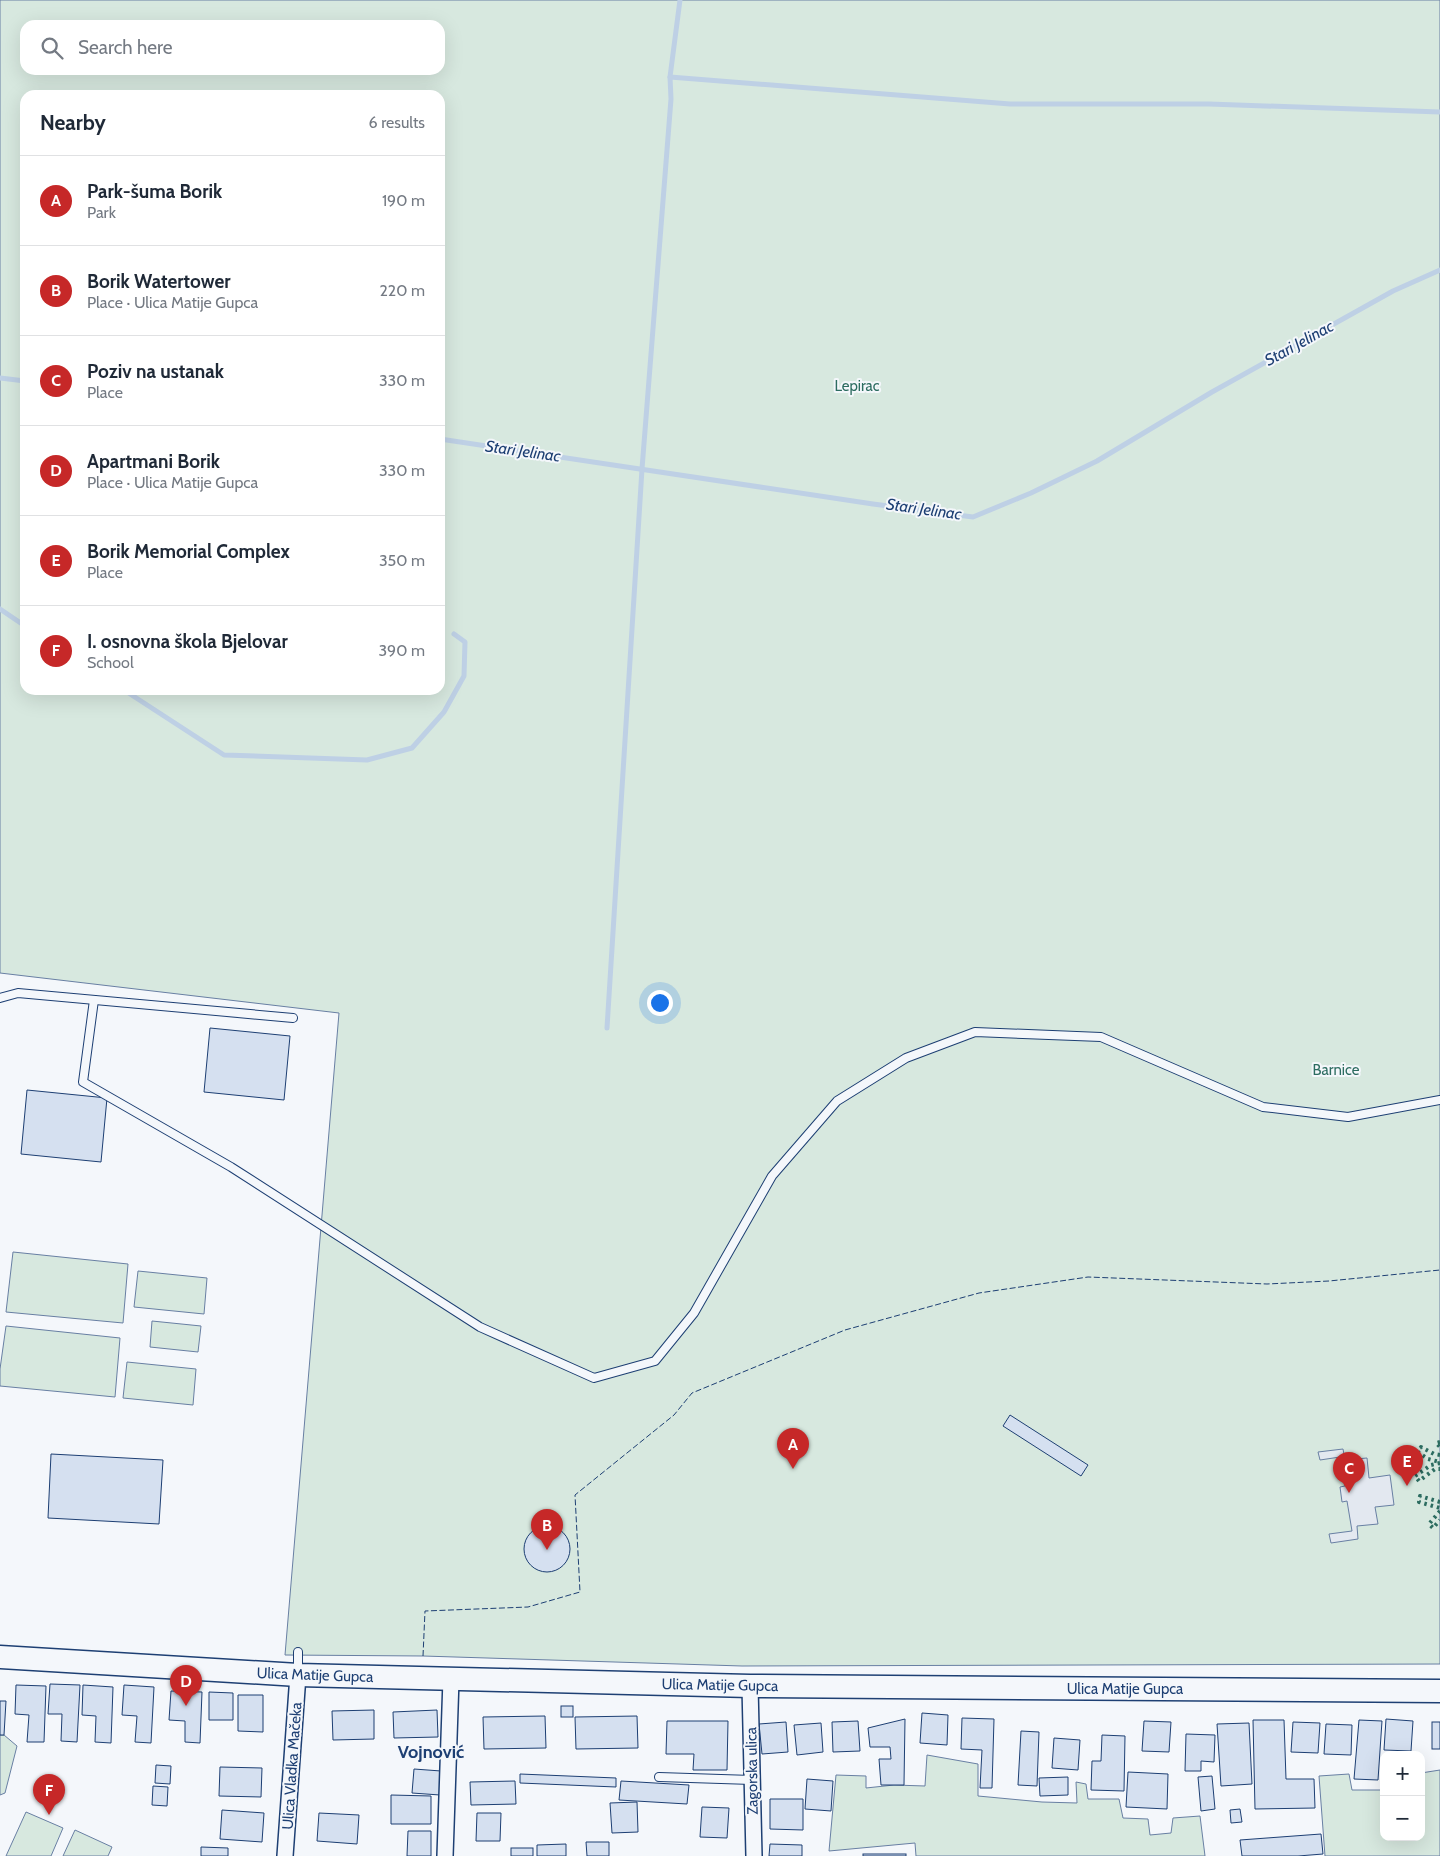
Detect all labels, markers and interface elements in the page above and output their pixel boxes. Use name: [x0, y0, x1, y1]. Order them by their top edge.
search box: [20, 20, 445, 75]
icon: search: [38, 34, 66, 62]
text: Search here: [78, 36, 172, 59]
text: Nearby: [40, 110, 106, 135]
text: 6 results: [369, 113, 425, 132]
text: Park-šuma Borik: [87, 180, 222, 203]
text: A: [51, 191, 61, 210]
text: 190 m: [382, 191, 425, 210]
text: Park: [87, 203, 116, 222]
text: Borik Watertower: [87, 270, 231, 293]
text: B: [51, 281, 61, 300]
text: 220 m: [379, 281, 425, 300]
text: Place · Ulica Matije Gupca: [87, 293, 258, 312]
water label: Stari Jelinac: [1261, 316, 1337, 370]
text: Poziv na ustanak: [87, 360, 224, 383]
text: C: [51, 371, 61, 390]
text: 330 m: [379, 371, 425, 390]
park label: Lepirac: [834, 377, 880, 395]
text: Place: [87, 383, 123, 402]
water label: Stari Jelinac: [484, 436, 562, 466]
text: Apartmani Borik: [87, 450, 220, 473]
text: D: [50, 461, 62, 480]
text: 330 m: [379, 461, 425, 480]
text: Place · Ulica Matije Gupca: [87, 473, 258, 492]
water label: Stari Jelinac: [885, 494, 963, 524]
text: Borik Memorial Complex: [87, 540, 290, 563]
text: E: [51, 551, 61, 570]
text: 350 m: [379, 551, 425, 570]
text: Place: [87, 563, 123, 582]
text: I. osnovna škola Bjelovar: [87, 630, 288, 653]
text: F: [52, 641, 60, 660]
text: 390 m: [378, 641, 425, 660]
text: School: [87, 653, 134, 672]
your location: [647, 990, 673, 1016]
park label: Barnice: [1313, 1061, 1360, 1079]
pin: A: [777, 1428, 809, 1469]
pin: E: [1391, 1445, 1423, 1486]
pin: C: [1333, 1452, 1365, 1493]
pin: B: [531, 1509, 563, 1550]
street label: Ulica Matije Gupca: [256, 1664, 374, 1686]
pin: D: [170, 1665, 202, 1706]
street label: Ulica Matije Gupca: [662, 1675, 779, 1695]
street label: Ulica Matije Gupca: [1067, 1680, 1184, 1698]
street label: Ulica Vladka Mačeka: [279, 1701, 305, 1830]
street label: Zagorska ulica: [742, 1726, 762, 1815]
district label: Vojnović: [398, 1741, 464, 1763]
map controls: [1380, 1751, 1425, 1841]
button: +: [1380, 1751, 1425, 1796]
pin: F: [33, 1774, 65, 1815]
button: −: [1380, 1796, 1425, 1841]

